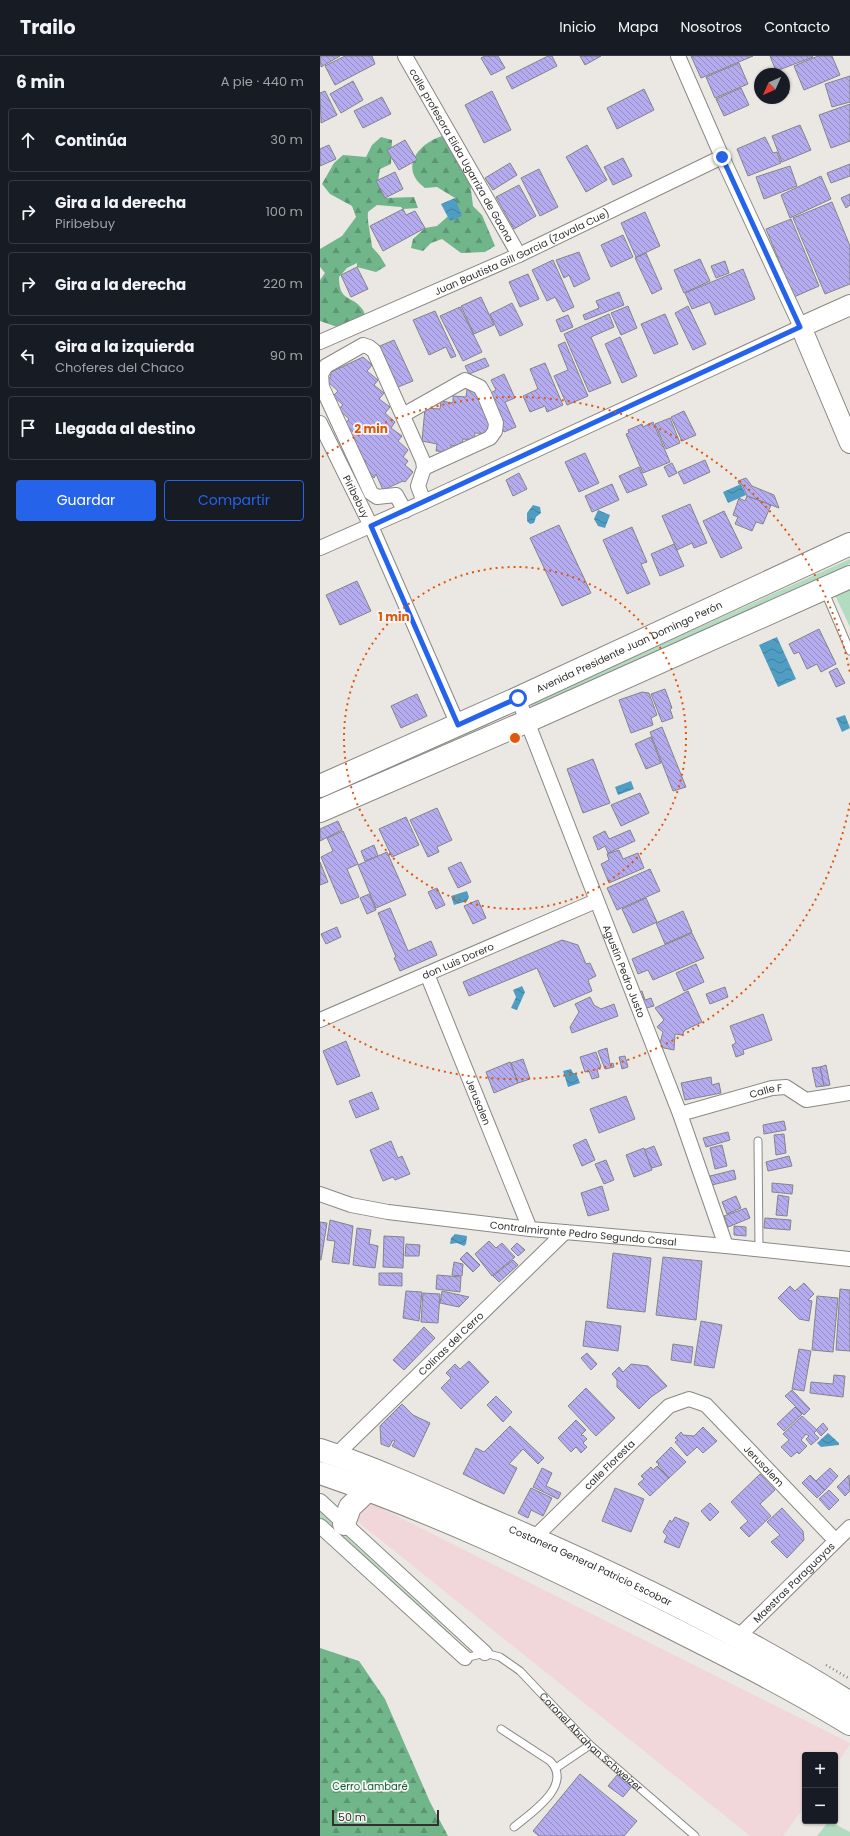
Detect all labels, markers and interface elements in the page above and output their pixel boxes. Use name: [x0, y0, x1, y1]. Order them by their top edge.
text: Trailo: [20, 14, 76, 41]
text: Inicio: [559, 17, 596, 37]
text: Mapa: [618, 17, 659, 37]
text: Nosotros: [681, 17, 742, 37]
text: Contacto: [764, 17, 830, 37]
street label: calle profesora Elida Ugarriza de Gaona: [406, 65, 517, 245]
north arrow: [754, 68, 790, 104]
text: 6 min: [16, 70, 65, 94]
text: A pie · 440 m: [221, 72, 304, 91]
icon: ahead: [17, 129, 39, 151]
text: Continúa: [55, 130, 127, 151]
text: 30 m: [270, 130, 303, 149]
route end: [713, 148, 731, 166]
text: Gira a la derecha: [55, 192, 186, 213]
icon: right: [17, 201, 39, 223]
text: 100 m: [266, 202, 303, 221]
street label: Juan Bautista Gill Garcia (Zavala Cue): [432, 205, 612, 299]
text: Piribebuy: [55, 214, 115, 233]
icon: right: [17, 273, 39, 295]
text: Gira a la derecha: [55, 274, 186, 295]
text: 220 m: [263, 274, 303, 293]
text: Gira a la izquierda: [55, 336, 194, 357]
icon: left: [17, 345, 39, 367]
text: 90 m: [270, 346, 303, 365]
text: Choferes del Chaco: [55, 358, 184, 377]
icon: arrive: [17, 417, 39, 439]
text: Llegada al destino: [55, 418, 196, 439]
text: 2 min: [354, 420, 388, 437]
street label: Piribebuy: [339, 472, 374, 521]
button: Guardar: [16, 480, 156, 521]
button: Compartir: [164, 480, 304, 521]
street label: Avenida Presidente Juan Domingo Perón: [533, 597, 724, 696]
text: 1 min: [378, 608, 410, 625]
route start: [509, 689, 527, 707]
centre of rings: [508, 731, 522, 745]
street label: Agustín Pedro Justo: [599, 922, 649, 1020]
street label: don Luis Dorero: [419, 938, 496, 983]
street label: Jerusalen: [463, 1077, 495, 1127]
street label: Calle F: [748, 1080, 783, 1102]
street label: Contralmirante Pedro Segundo Casal: [489, 1217, 677, 1249]
street label: Colinas del Cerro: [415, 1308, 487, 1379]
street label: calle Floresta: [580, 1436, 638, 1493]
street label: Jerusalem: [740, 1442, 788, 1490]
street label: Costanera General Patricio Escobar: [507, 1521, 675, 1609]
street label: Maestras Paraguayas: [749, 1539, 838, 1626]
street label: Coronel Abrahan Schweizer: [536, 1689, 646, 1795]
map controls: [802, 1752, 838, 1824]
button: +: [802, 1752, 838, 1788]
park label: Cerro Lambaré: [332, 1779, 408, 1794]
button: −: [802, 1788, 838, 1824]
scale bar: [332, 1808, 439, 1827]
text: 50 m: [338, 1809, 366, 1825]

